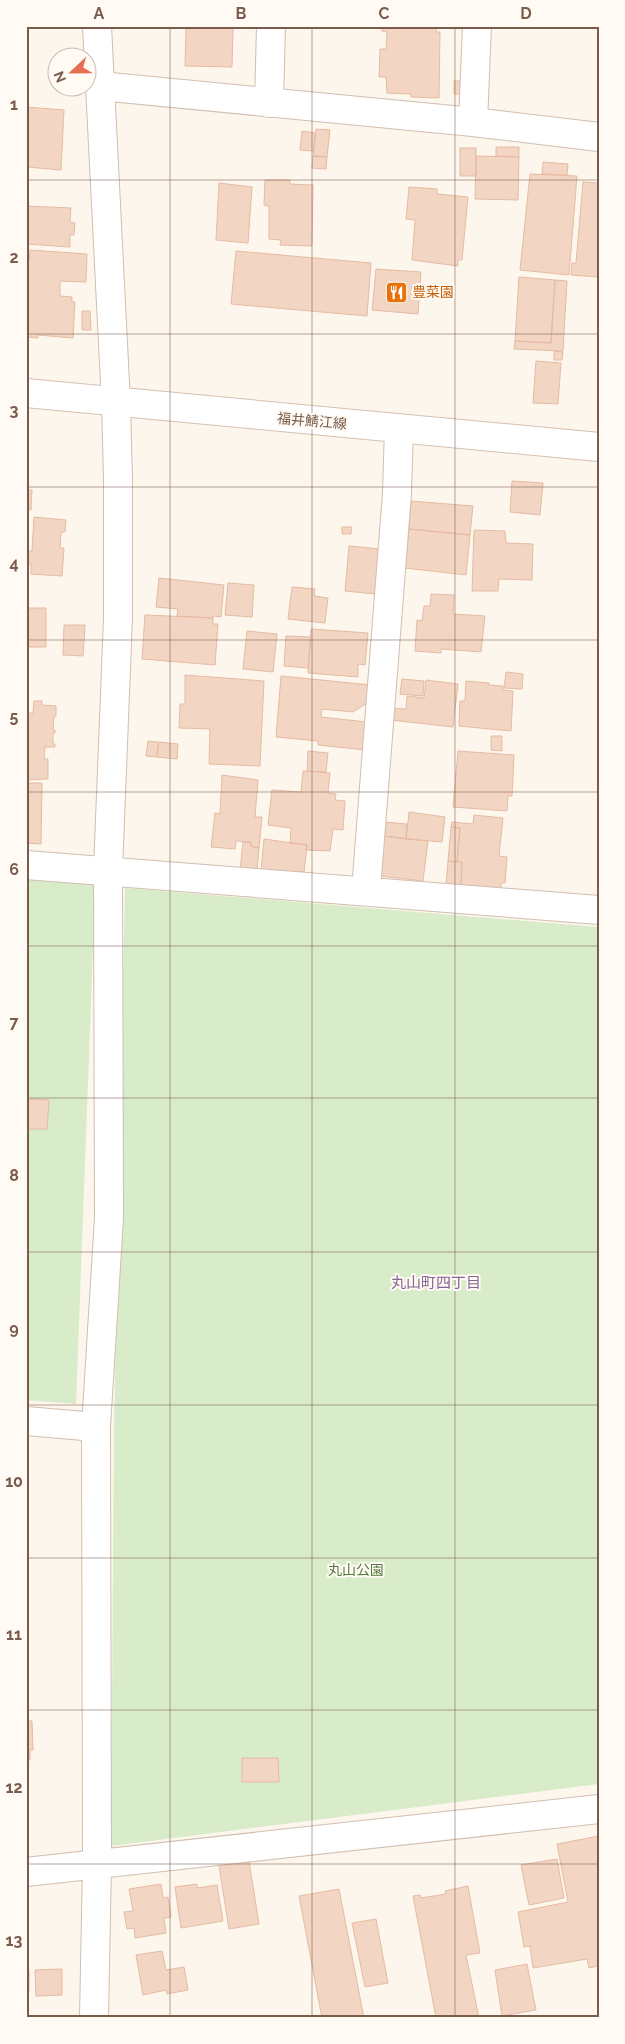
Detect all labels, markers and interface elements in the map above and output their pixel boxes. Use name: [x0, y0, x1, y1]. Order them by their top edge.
text: A: [94, 4, 105, 23]
text: B: [236, 4, 247, 23]
text: C: [379, 4, 390, 23]
text: D: [520, 4, 532, 23]
north arrow: [48, 48, 98, 98]
text: N: [51, 69, 69, 85]
text: 1: [10, 95, 18, 114]
text: 2: [9, 248, 19, 267]
restaurant icon: 豊菜園: [384, 280, 408, 304]
place label: 豊菜園: [412, 284, 454, 300]
text: 3: [10, 401, 19, 420]
street label: 福井鯖江線: [276, 410, 348, 432]
text: 4: [9, 554, 19, 573]
text: 5: [10, 707, 19, 726]
text: 6: [9, 860, 19, 879]
text: 7: [10, 1013, 19, 1032]
text: 8: [9, 1166, 19, 1185]
district label: 丸山町四丁目: [391, 1274, 481, 1292]
text: 9: [9, 1319, 19, 1338]
text: 10: [5, 1472, 23, 1491]
park label: 丸山公園: [328, 1562, 384, 1578]
text: 11: [6, 1625, 22, 1644]
text: 12: [6, 1778, 22, 1797]
text: 13: [6, 1931, 22, 1950]

